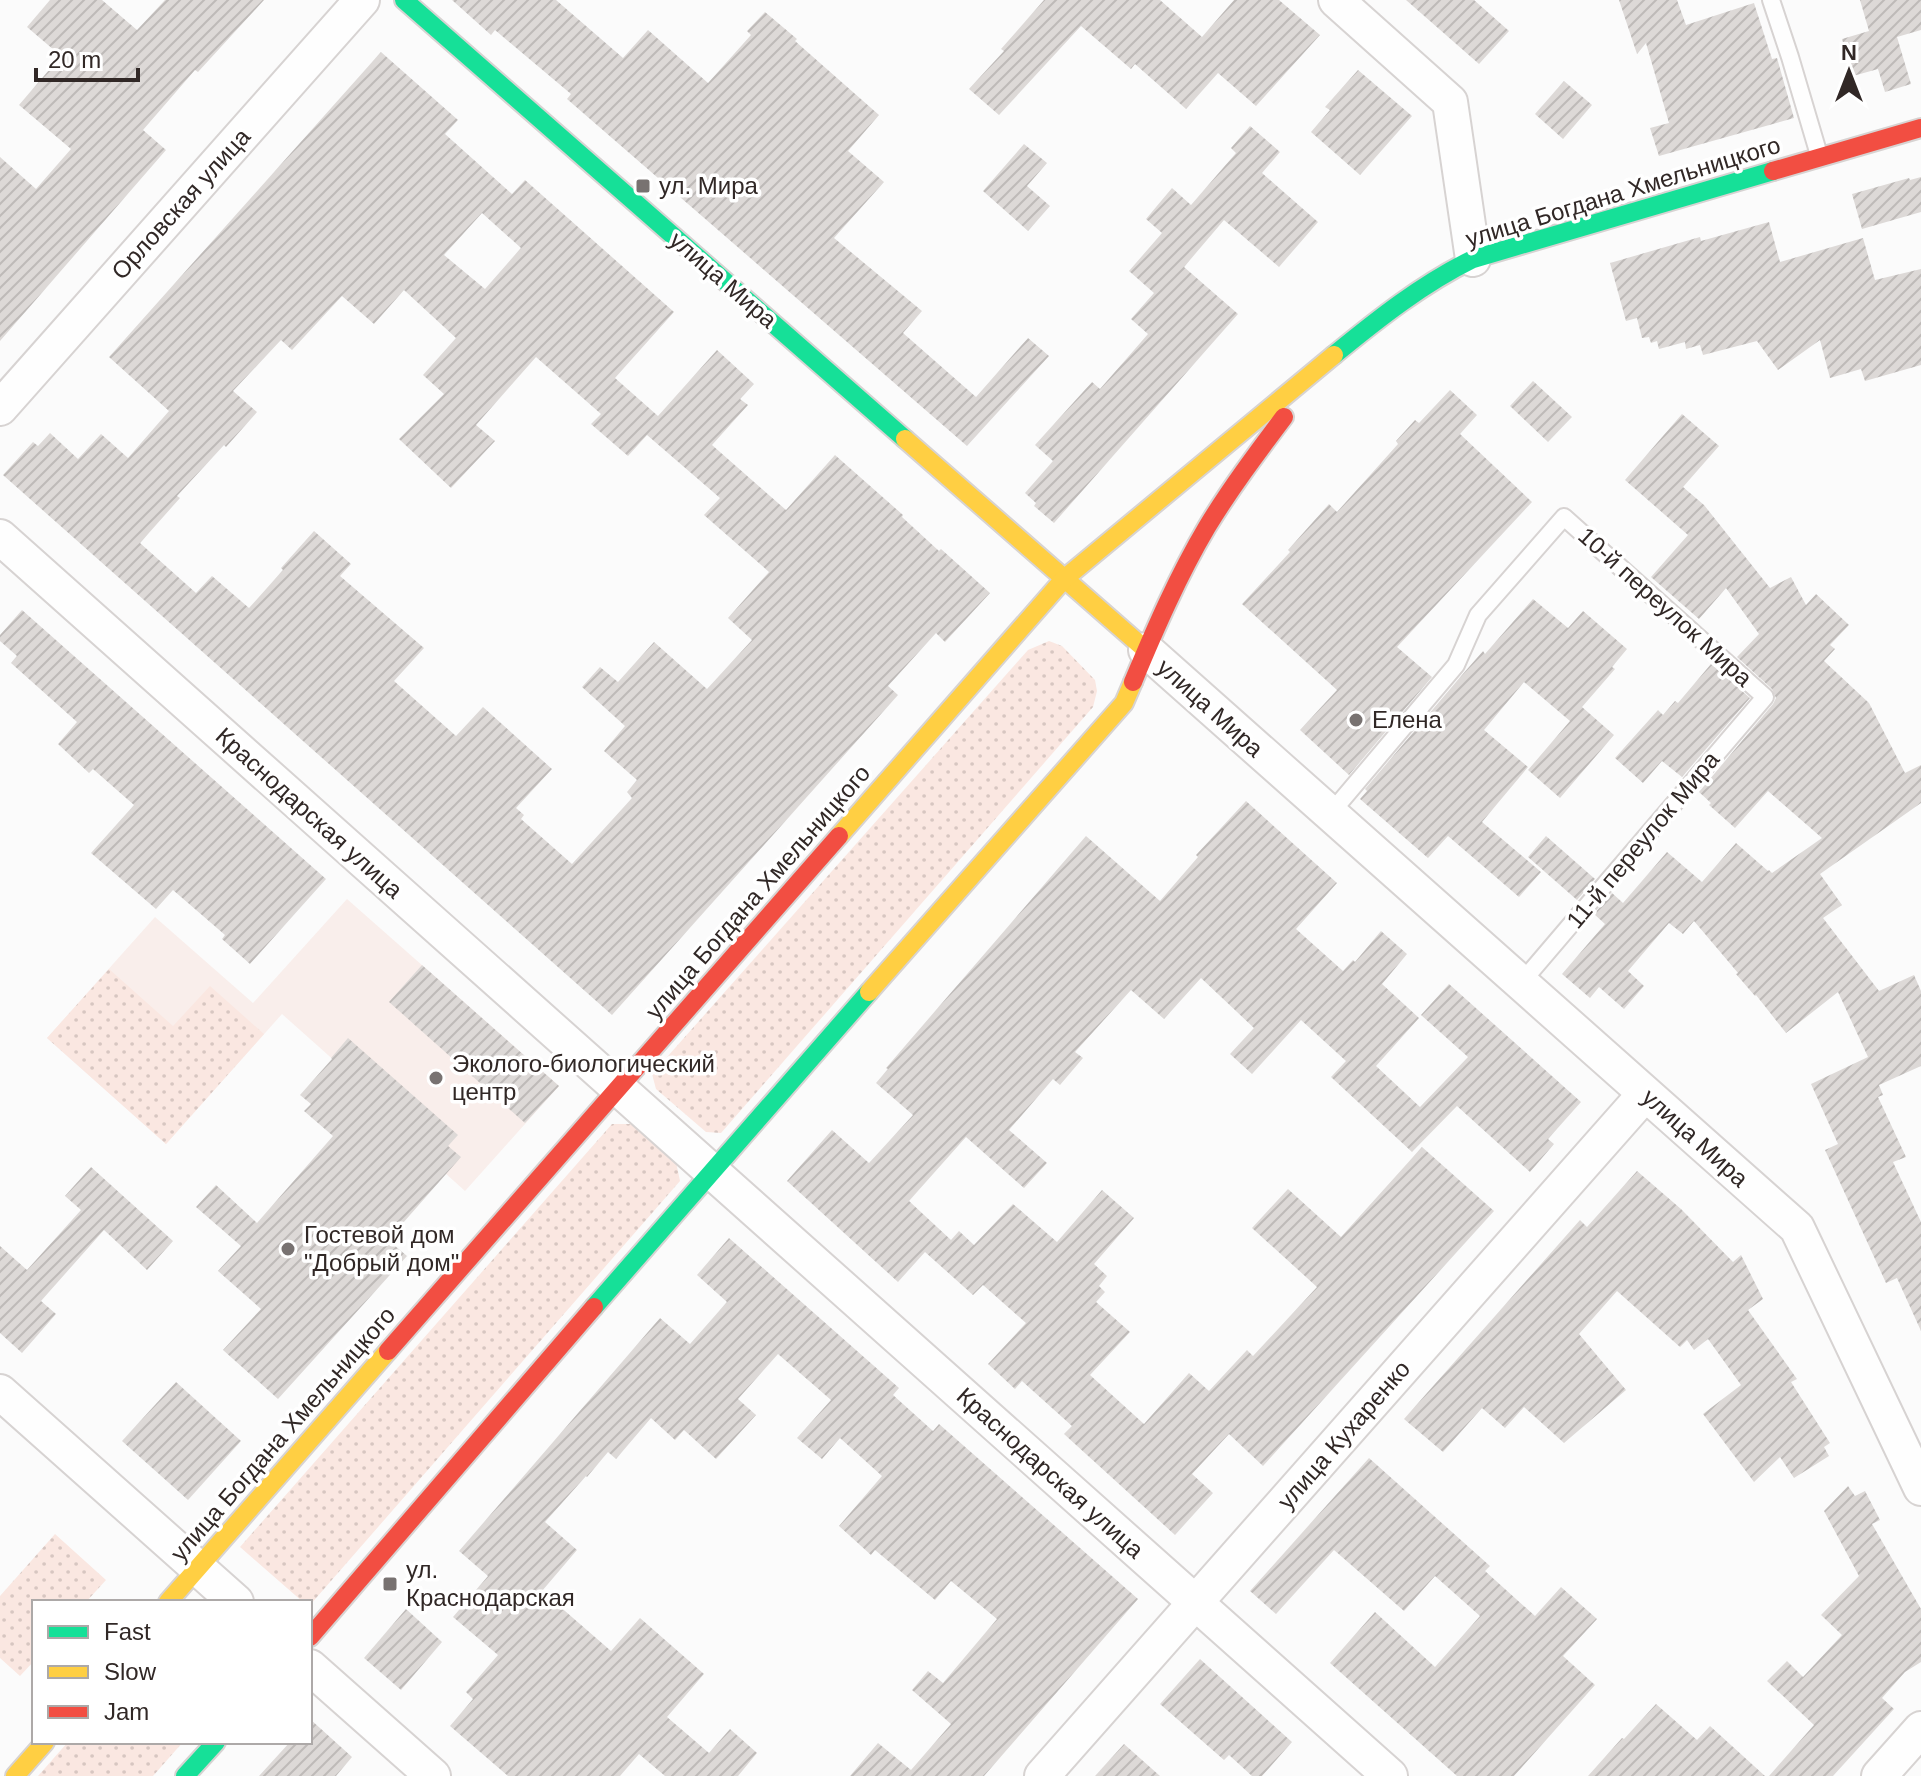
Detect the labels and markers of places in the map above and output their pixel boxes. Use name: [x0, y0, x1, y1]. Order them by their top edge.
place label: ул. Мира: [659, 172, 759, 199]
marker: ул. Мира: [634, 177, 652, 195]
place label: Елена: [1372, 706, 1443, 733]
marker: Елена: [1347, 711, 1365, 729]
place label: Эколого-биологический центр: [452, 1050, 715, 1105]
marker: Эколого-биологический центр: [427, 1069, 445, 1087]
place label: Гостевой дом "Добрый дом": [304, 1221, 459, 1276]
marker: Гостевой дом "Добрый дом": [279, 1240, 297, 1258]
place label: ул. Краснодарская: [406, 1556, 575, 1611]
marker: ул. Краснодарская: [381, 1575, 399, 1593]

